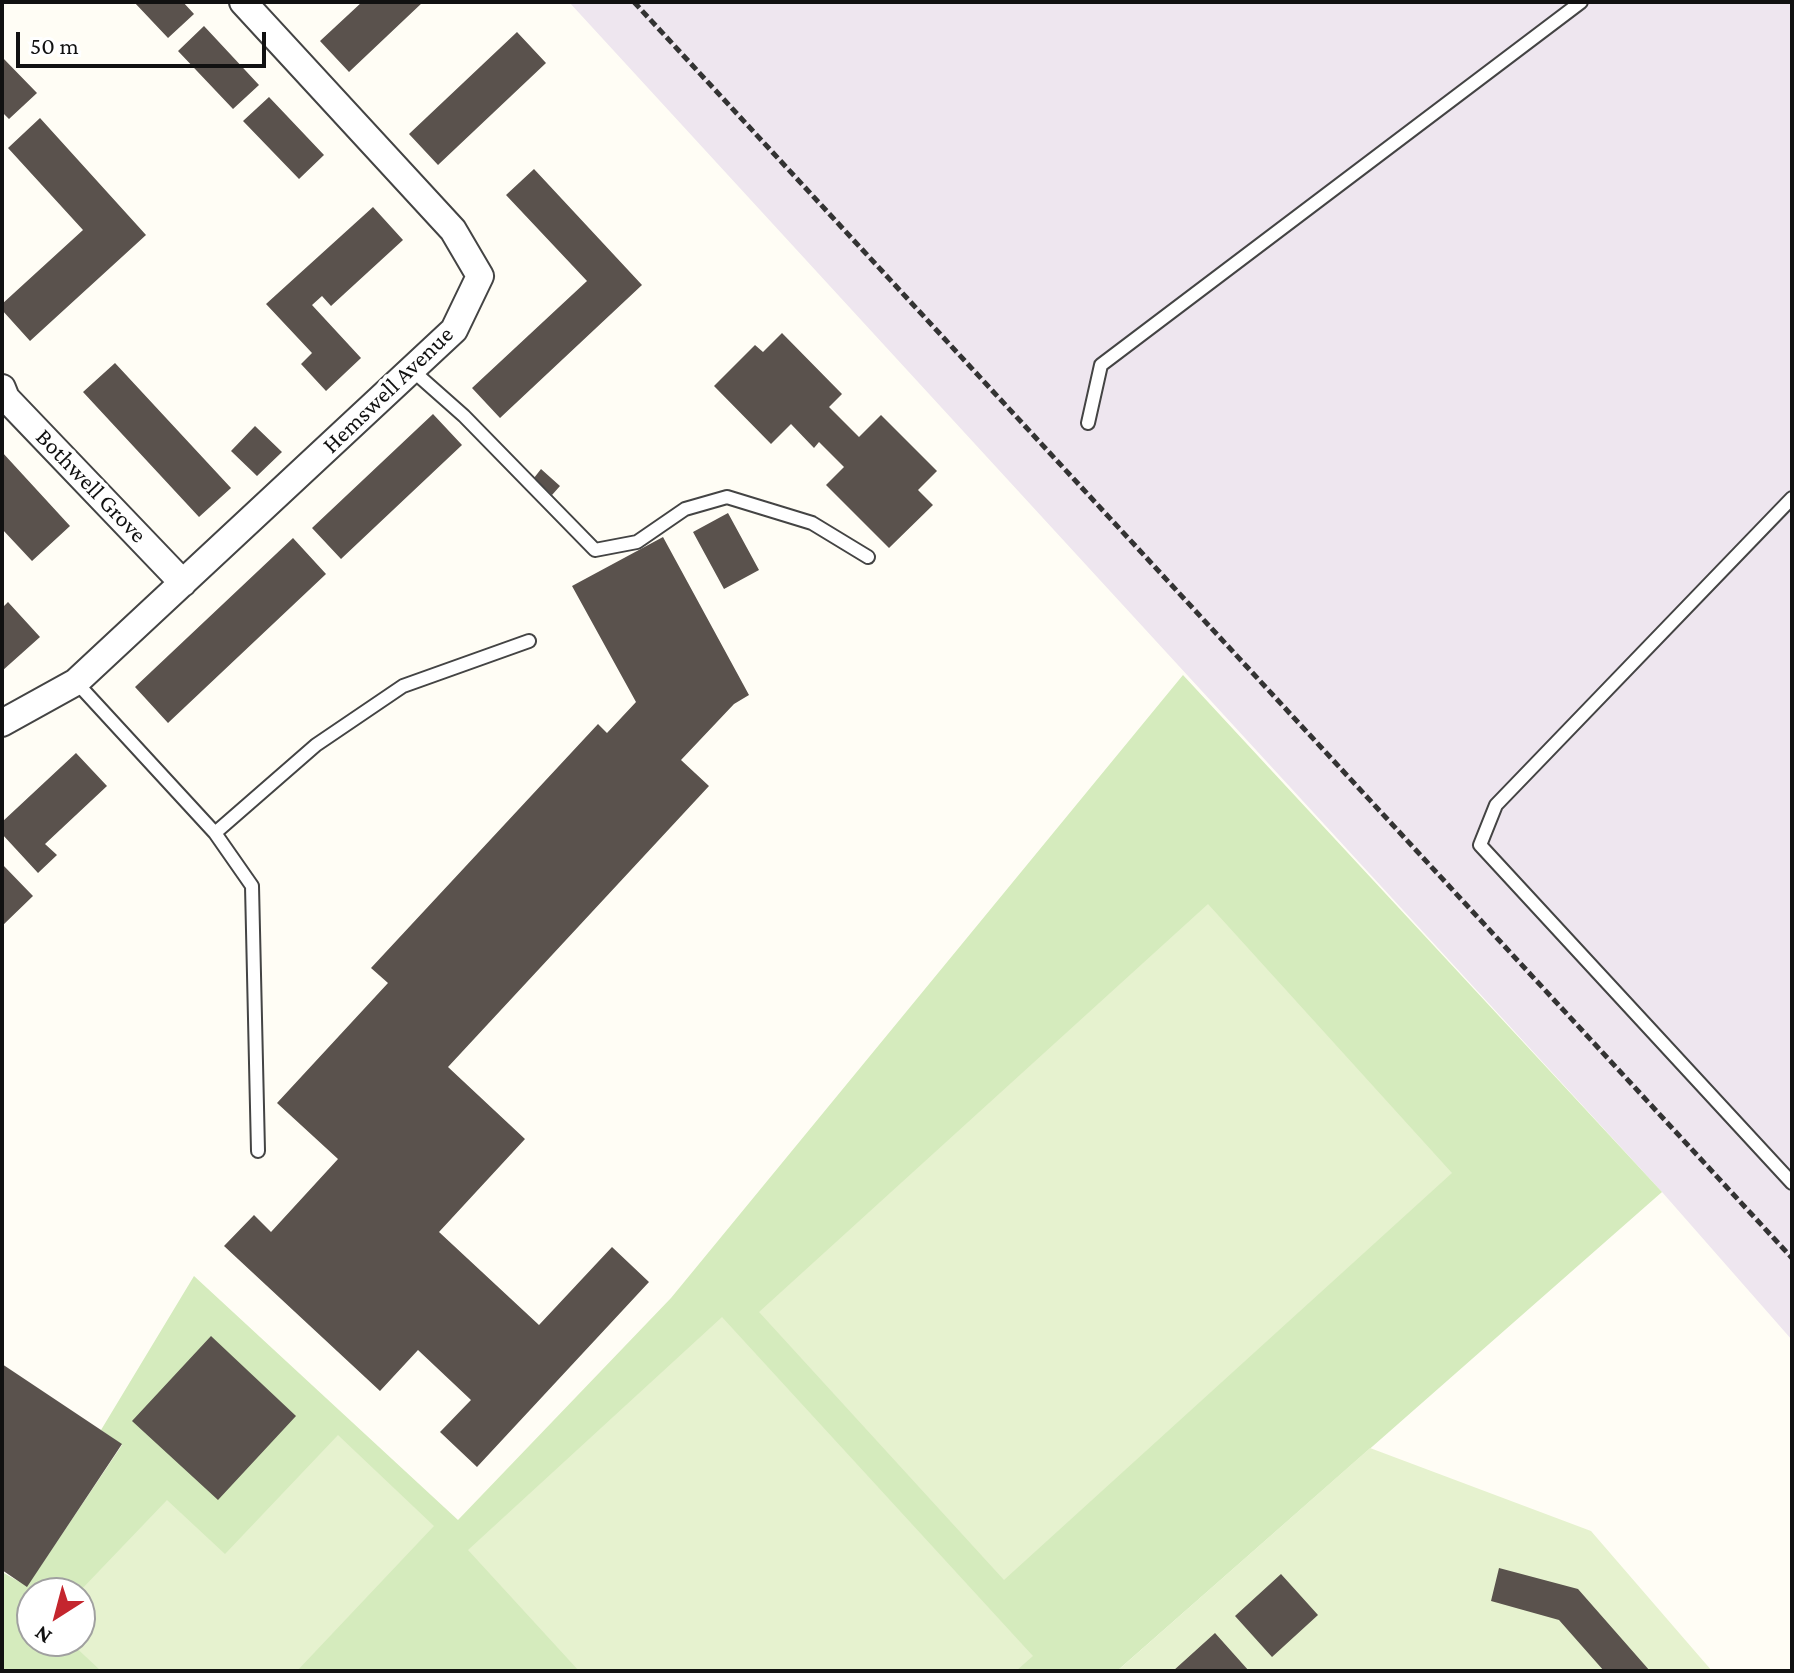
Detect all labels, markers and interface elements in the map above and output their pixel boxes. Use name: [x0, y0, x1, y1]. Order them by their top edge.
scale bar: [20, 16, 270, 66]
text: 50 m: [30, 32, 79, 59]
street label: Hemswell Avenue: [317, 320, 459, 460]
street label: Bothwell Grove: [29, 423, 153, 549]
north arrow: [16, 1577, 96, 1657]
text: N: [29, 1621, 56, 1650]

